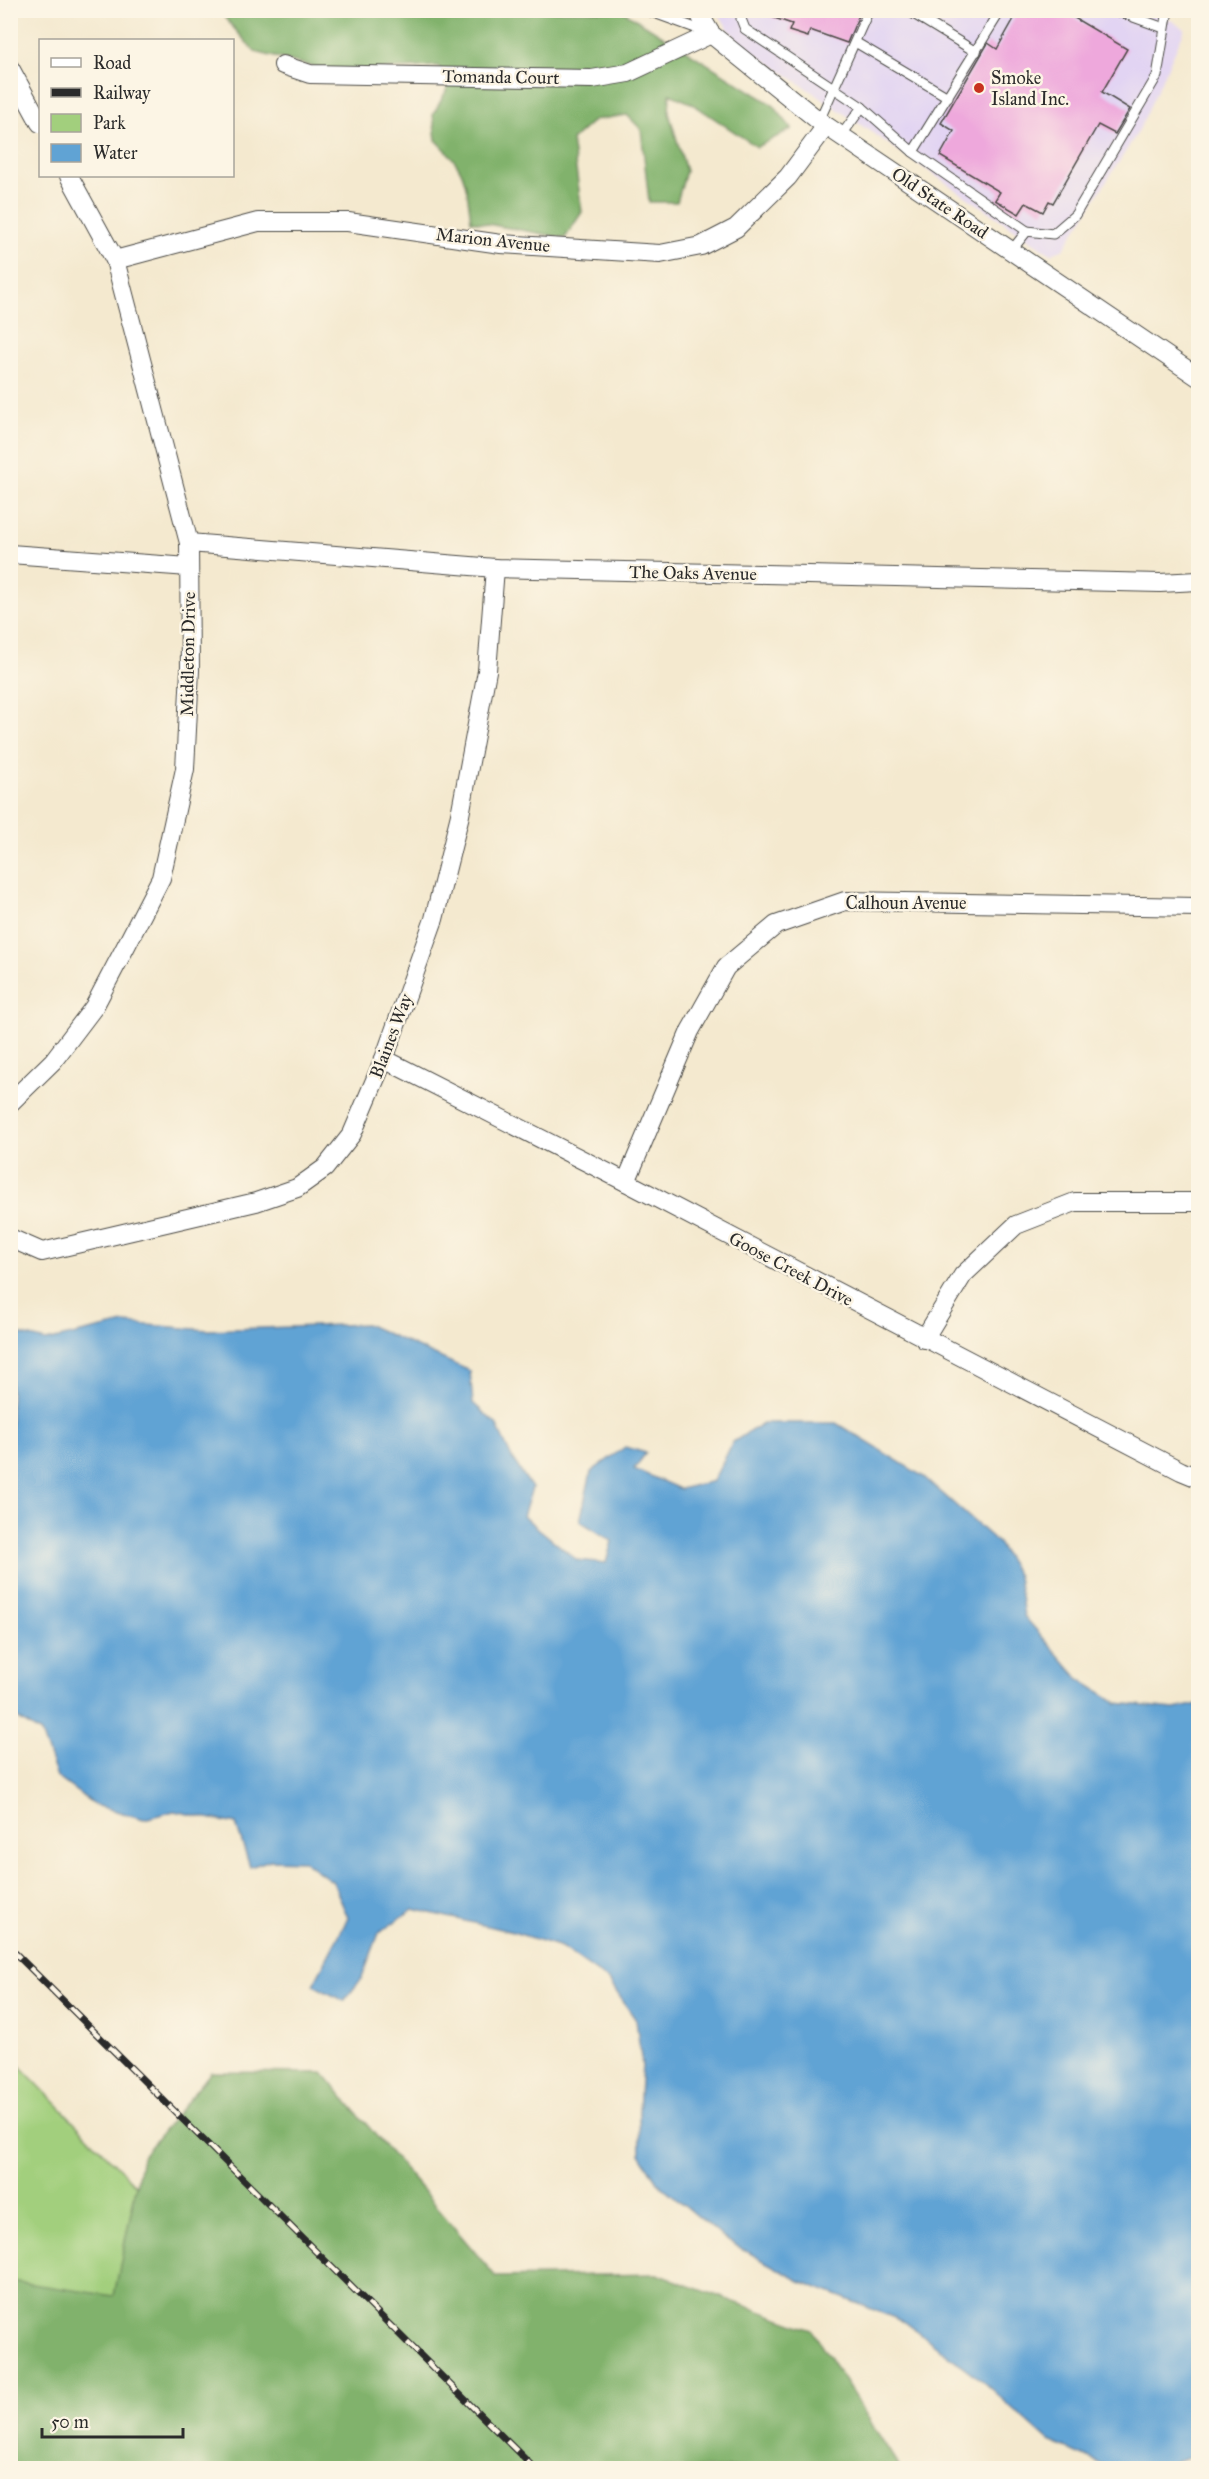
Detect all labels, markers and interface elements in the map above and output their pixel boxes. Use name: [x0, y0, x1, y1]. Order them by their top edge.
legend: [39, 39, 234, 177]
text: Road: [93, 52, 131, 74]
street label: Tomanda Court: [442, 65, 560, 89]
place label: Smoke Island Inc.: [991, 67, 1069, 110]
marker: Smoke Island Inc.: [972, 81, 986, 95]
text: Railway: [93, 82, 151, 104]
text: Park: [93, 112, 126, 134]
text: Water: [93, 142, 138, 164]
street label: Old State Road: [887, 163, 993, 243]
street label: Marion Avenue: [435, 223, 551, 257]
street label: The Oaks Avenue: [629, 561, 757, 585]
street label: Middleton Drive: [176, 592, 200, 716]
street label: Calhoun Avenue: [845, 892, 967, 914]
street label: Blaines Way: [365, 990, 417, 1082]
street label: Goose Creek Drive: [725, 1227, 857, 1311]
scale bar: [42, 2401, 183, 2439]
text: 50 m: [51, 2411, 89, 2433]

